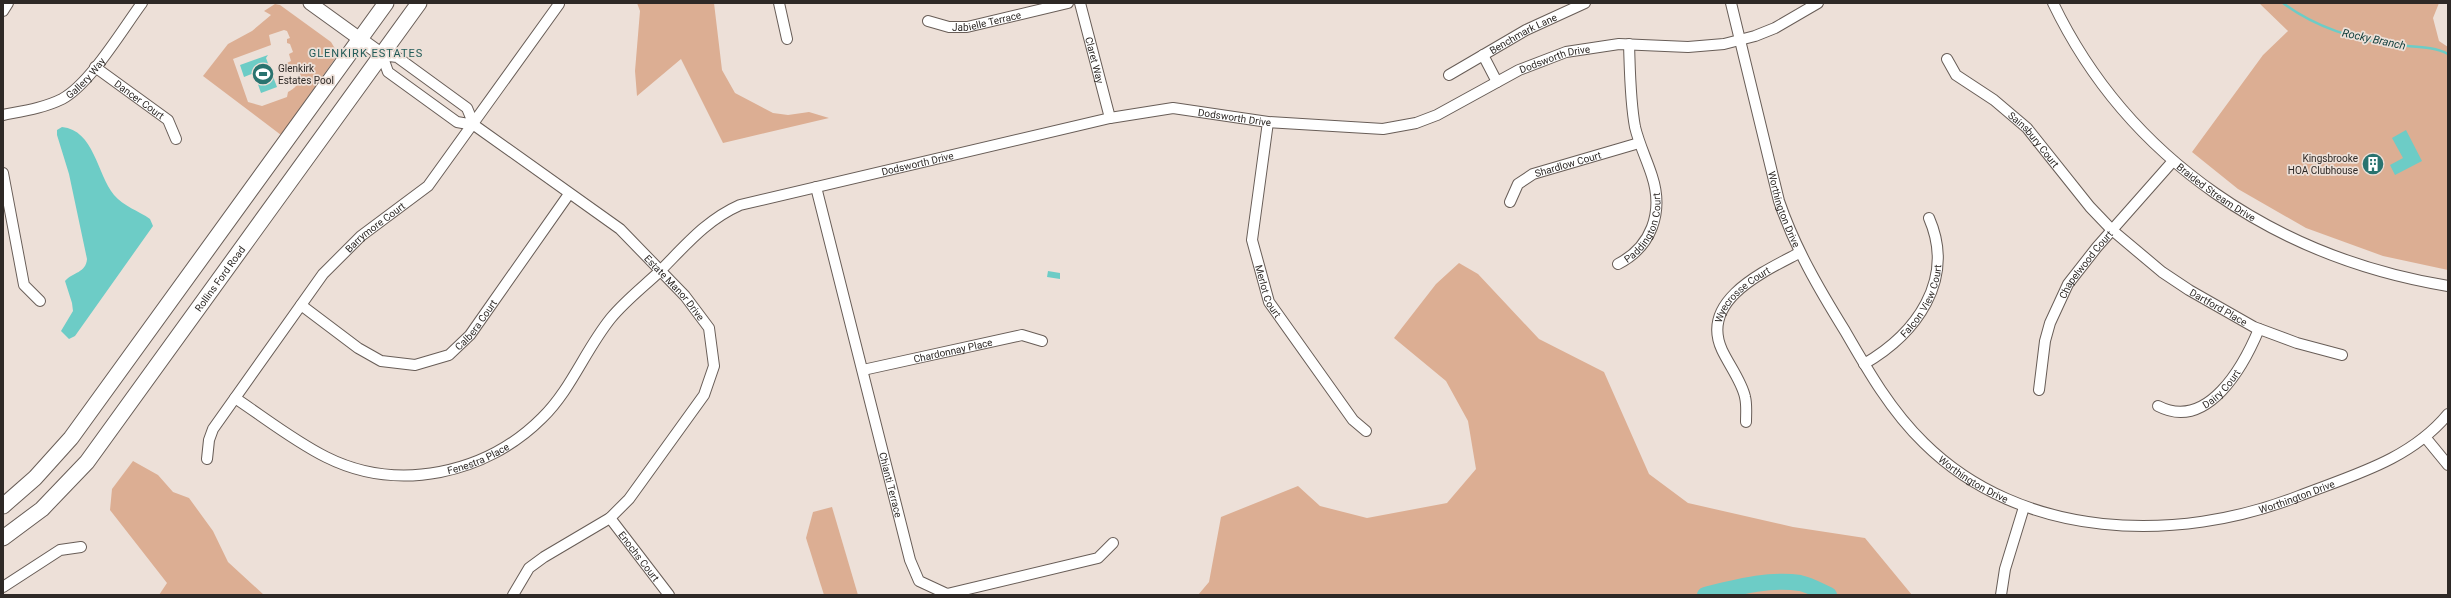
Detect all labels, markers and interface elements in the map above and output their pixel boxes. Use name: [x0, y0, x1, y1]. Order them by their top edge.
street label: Jabielle Terrace: [952, 9, 1022, 33]
street label: Benchmark Lane: [1488, 12, 1559, 56]
water label: Rocky Branch: [2341, 26, 2407, 53]
street label: Claret Way: [1083, 36, 1106, 85]
street label: Dodsworth Drive: [1518, 43, 1591, 75]
district label: GLENKIRK ESTATES: [309, 47, 423, 60]
street label: Gallery Way: [64, 55, 108, 101]
sports icon: Glenkirk Estates Pool: [250, 61, 276, 87]
place label: Glenkirk Estates Pool: [278, 63, 334, 86]
street label: Dancer Court: [112, 78, 166, 121]
street label: Dodsworth Drive: [1197, 107, 1271, 128]
street label: Sainsbury Court: [2006, 110, 2061, 170]
street label: Shardlow Court: [1533, 149, 1602, 179]
street label: Dodsworth Drive: [880, 150, 955, 178]
building icon: Kingsbrooke HOA Clubhouse: [2360, 151, 2386, 177]
place label: Kingsbrooke HOA Clubhouse: [2288, 153, 2358, 176]
street label: Braided Stream Drive: [2175, 161, 2257, 224]
street label: Worthington Drive: [1766, 170, 1802, 249]
street label: Paddington Court: [1622, 192, 1662, 265]
street label: Barrymore Court: [343, 200, 407, 255]
street label: Chapelwood Court: [2057, 229, 2115, 300]
street label: Rollins Ford Road: [193, 244, 247, 314]
street label: Estate Manor Drive: [642, 253, 706, 323]
street label: Merlot Court: [1253, 264, 1283, 320]
street label: Falcon View Court: [1898, 264, 1943, 340]
street label: Wyecrosse Court: [1713, 265, 1772, 324]
street label: Dartford Place: [2188, 287, 2249, 328]
street label: Calbera Court: [453, 298, 499, 352]
street label: Chardonnay Place: [912, 337, 993, 365]
street label: Dairy Court: [2200, 367, 2243, 411]
street label: Fenestra Place: [446, 441, 511, 476]
street label: Chianti Terrace: [877, 451, 904, 519]
street label: Worthington Drive: [1936, 454, 2010, 505]
street label: Worthington Drive: [2258, 478, 2336, 515]
street label: Enochs Court: [616, 529, 661, 584]

